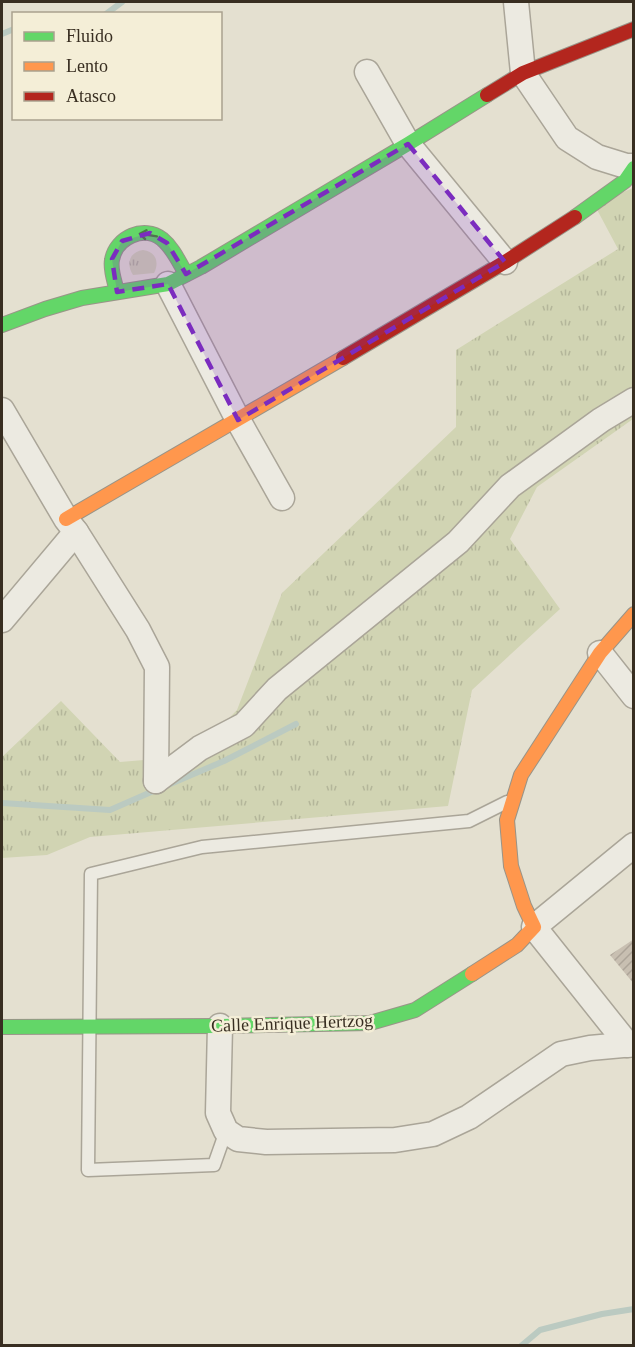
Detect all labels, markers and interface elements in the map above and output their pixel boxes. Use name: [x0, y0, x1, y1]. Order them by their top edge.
legend: [12, 12, 222, 120]
text: Fluido: [66, 26, 113, 46]
text: Lento: [66, 56, 108, 76]
text: Atasco: [66, 86, 116, 106]
one-way arrow: [138, 229, 158, 240]
street label: Calle Enrique Hertzog: [211, 1010, 373, 1036]

